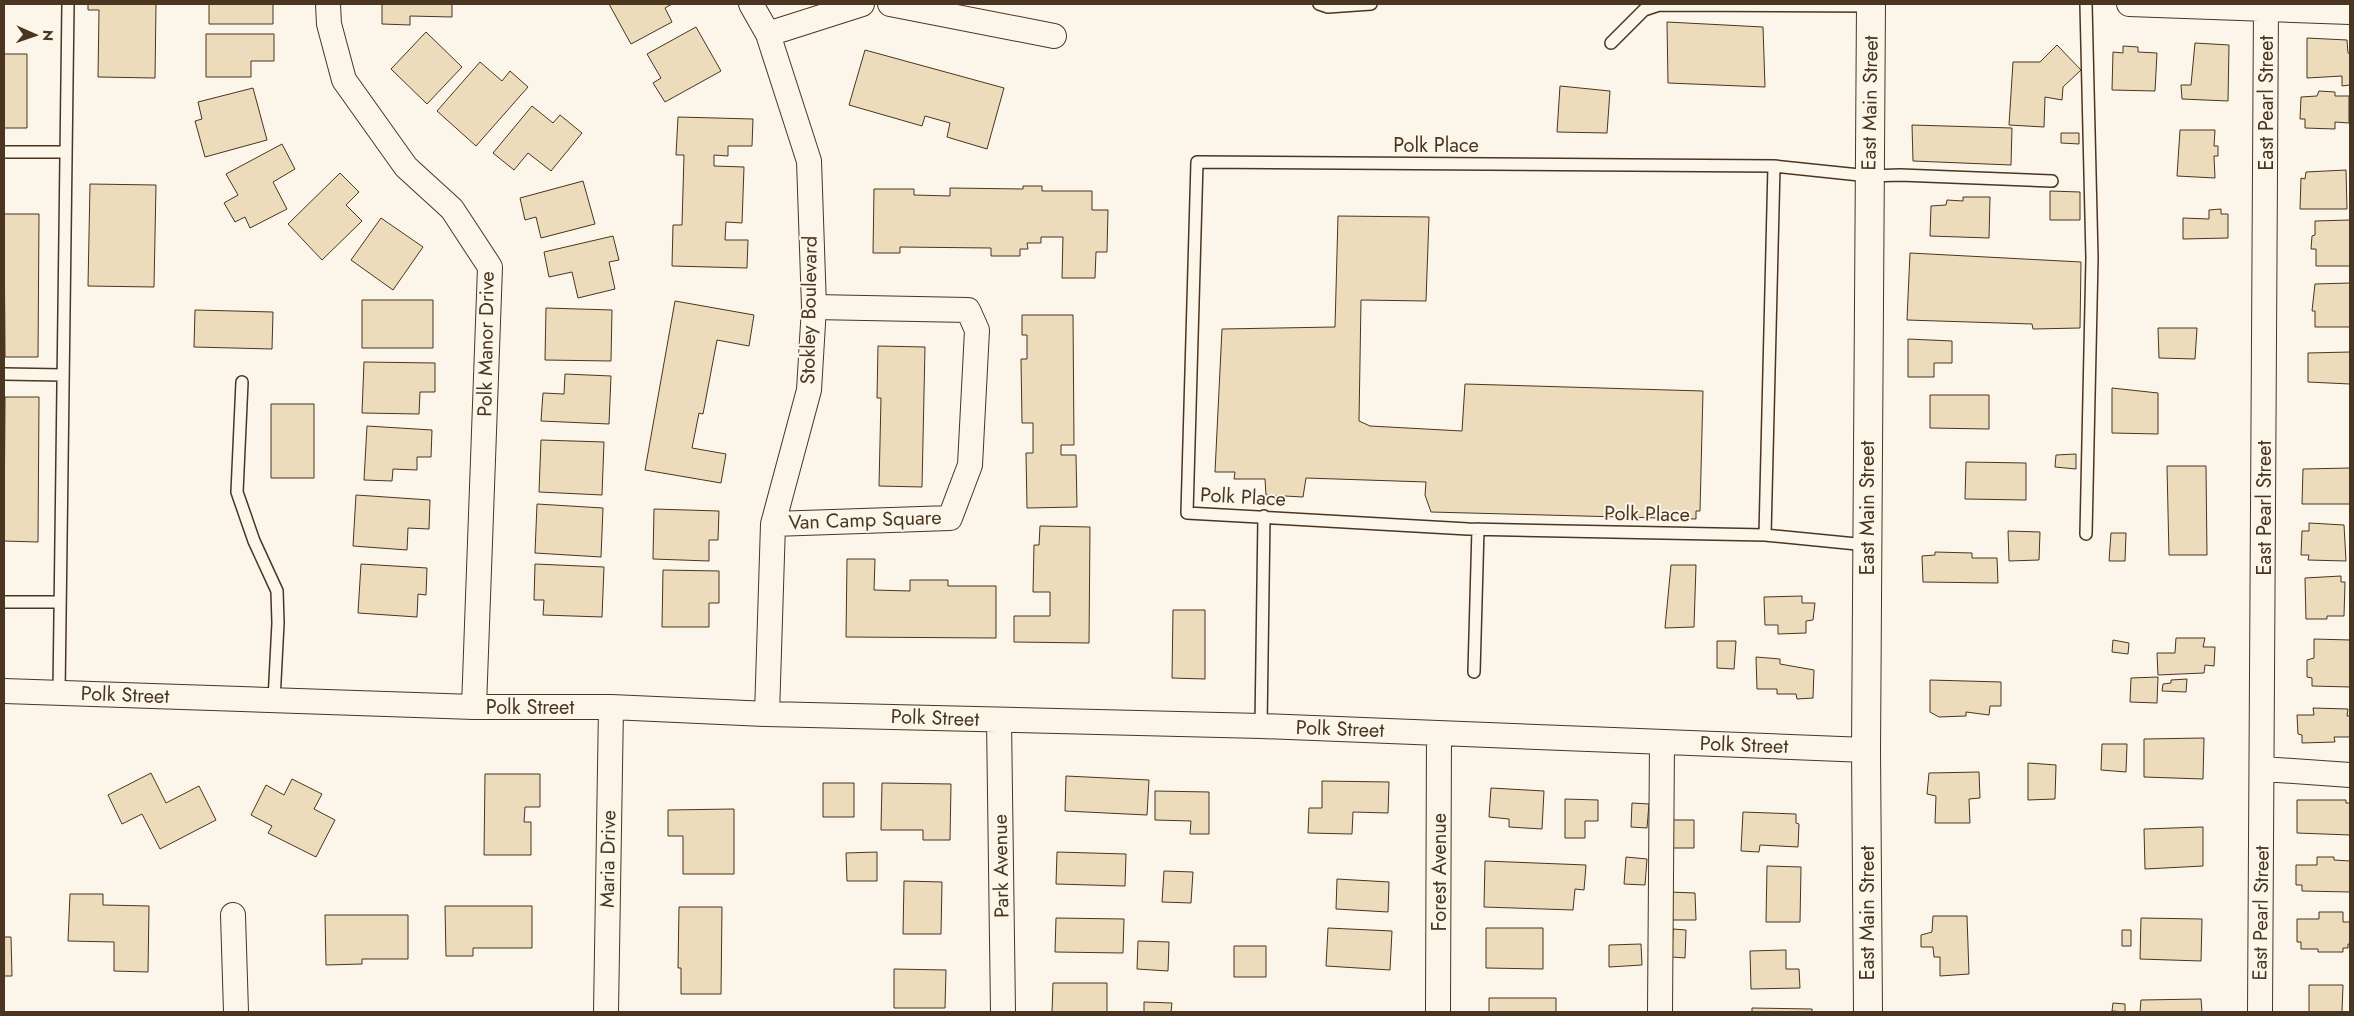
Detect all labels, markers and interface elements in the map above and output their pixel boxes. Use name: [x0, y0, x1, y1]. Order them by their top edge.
north arrow: [10, 10, 60, 60]
text: N: [38, 30, 58, 41]
street label: East Main Street: [1854, 35, 1886, 171]
street label: East Pearl Street: [2252, 35, 2281, 170]
street label: Polk Place: [1393, 131, 1479, 160]
street label: Stokley Boulevard: [793, 235, 825, 385]
street label: Polk Manor Drive: [470, 271, 502, 417]
street label: East Main Street: [1853, 440, 1882, 575]
street label: East Pearl Street: [2250, 440, 2279, 575]
street label: Polk Place: [1199, 480, 1287, 514]
street label: Polk Place: [1604, 499, 1690, 529]
street label: Van Camp Square: [788, 503, 942, 537]
street label: Polk Street: [80, 679, 170, 711]
street label: Polk Street: [486, 693, 574, 722]
street label: Polk Street: [890, 702, 980, 734]
street label: Polk Street: [1295, 713, 1385, 745]
street label: Polk Street: [1699, 729, 1789, 761]
street label: Maria Drive: [593, 810, 623, 908]
street label: Forest Avenue: [1425, 813, 1454, 931]
street label: Park Avenue: [986, 814, 1016, 918]
street label: East Main Street: [1853, 845, 1882, 980]
street label: East Pearl Street: [2245, 845, 2277, 981]

